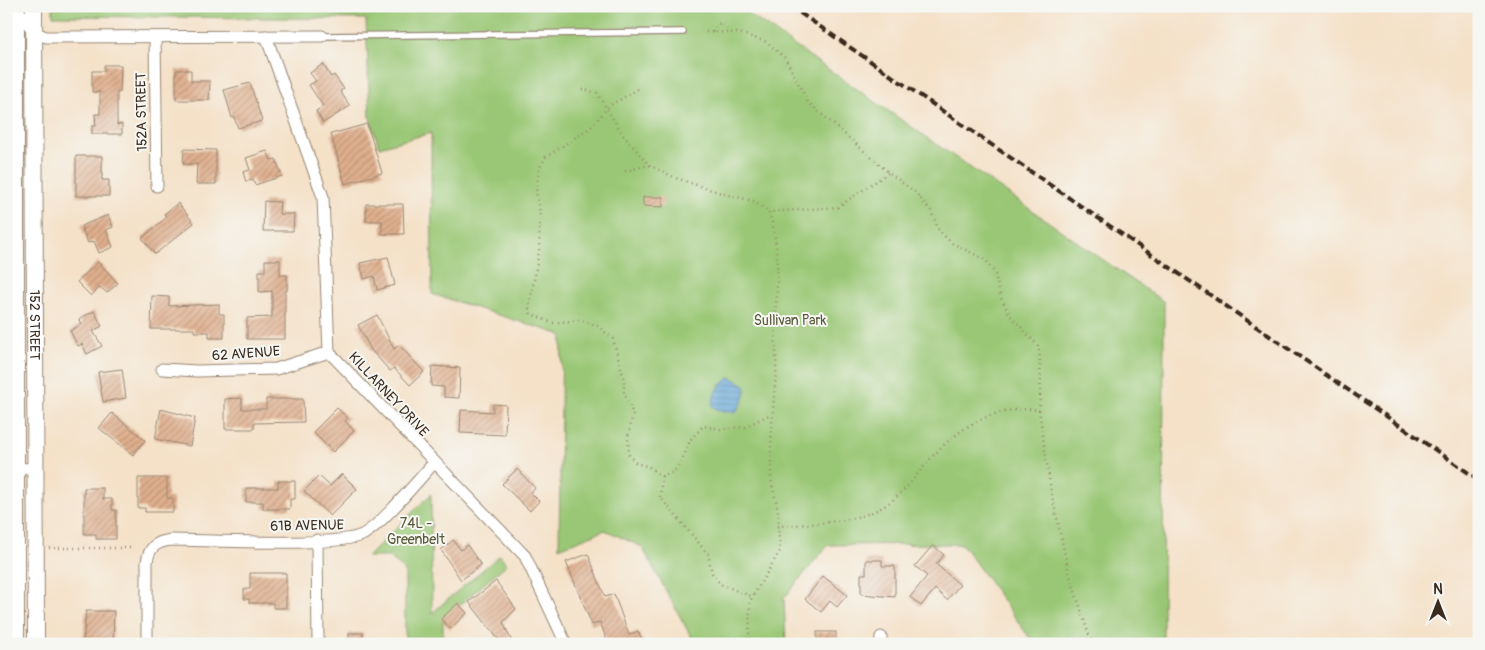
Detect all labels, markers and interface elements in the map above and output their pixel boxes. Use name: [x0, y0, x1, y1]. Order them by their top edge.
street label: 152A STREET: [132, 72, 151, 152]
street label: 152 STREET: [26, 290, 43, 360]
park label: Sullivan Park: [754, 312, 826, 329]
street label: 62 AVENUE: [211, 343, 281, 364]
street label: KILLARNEY DRIVE: [345, 348, 432, 440]
park label: 74L - Greenbelt: [387, 515, 445, 548]
street label: 61B AVENUE: [270, 516, 344, 535]
north arrow: [1412, 578, 1462, 628]
text: N: [1433, 581, 1443, 598]

